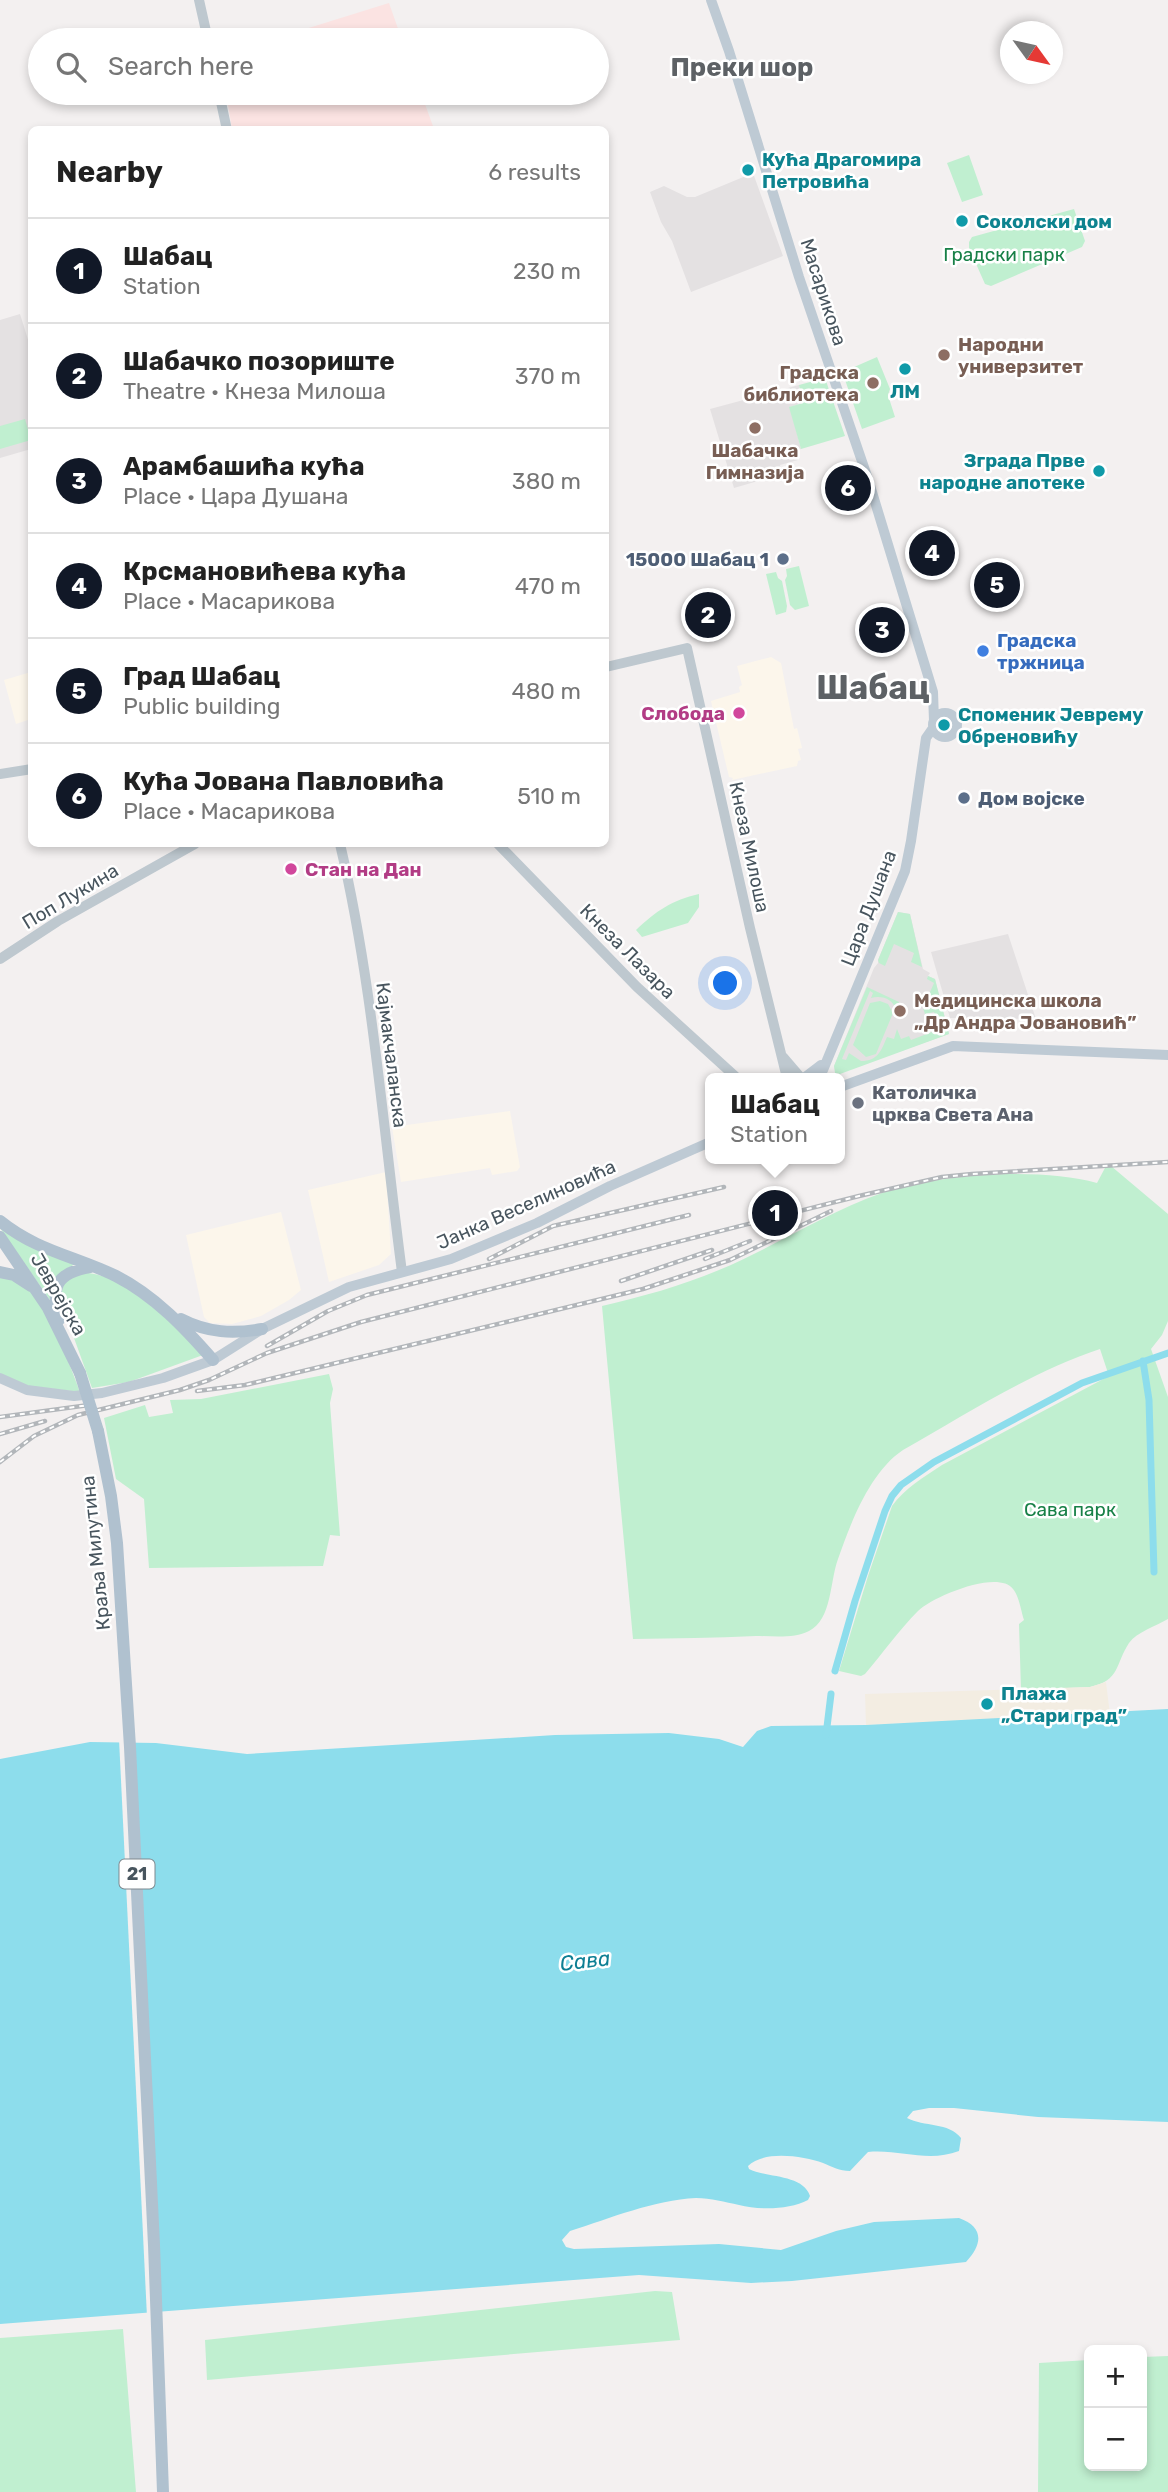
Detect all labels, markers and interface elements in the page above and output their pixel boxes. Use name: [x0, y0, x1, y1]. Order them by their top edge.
north arrow: [1000, 21, 1063, 84]
search box: [28, 28, 609, 105]
icon: search: [52, 48, 90, 86]
text: Search here: [108, 51, 254, 82]
district label: Преки шор: [671, 52, 813, 83]
place label: Кућа Драгомира Петровића: [762, 148, 921, 193]
text: Nearby: [56, 154, 163, 190]
text: 6 results: [488, 158, 581, 186]
marker: Кућа Драгомира Петровића: [740, 162, 756, 178]
place label: Соколски дом: [976, 210, 1112, 233]
marker: Соколски дом: [954, 213, 970, 229]
street label: Масарикова: [795, 236, 852, 349]
text: Шабац: [123, 241, 212, 272]
park label: Градски парк: [943, 243, 1065, 266]
text: 1: [73, 257, 85, 285]
text: 230 m: [513, 257, 581, 285]
text: Station: [123, 272, 201, 300]
place label: Народни универзитет: [958, 333, 1084, 378]
text: Шабачко позориште: [123, 346, 395, 377]
marker: Народни универзитет: [936, 347, 952, 363]
place label: Градска библиотека: [744, 361, 859, 406]
marker: ЛМ: [897, 361, 913, 377]
text: 2: [72, 362, 86, 390]
text: 370 m: [515, 362, 581, 390]
marker: Градска библиотека: [865, 375, 881, 391]
text: Theatre · Кнеза Милоша: [123, 377, 386, 405]
place label: ЛМ: [890, 380, 920, 403]
marker: Шабачка Гимназија: [747, 420, 763, 436]
place label: Шабачка Гимназија: [706, 439, 804, 484]
place label: Зграда Прве народне апотеке: [919, 449, 1085, 494]
text: Арамбашића кућа: [123, 451, 365, 482]
pin: 6: [825, 462, 871, 514]
marker: Зграда Прве народне апотеке: [1091, 463, 1107, 479]
text: 3: [71, 467, 87, 495]
text: 380 m: [512, 467, 581, 495]
text: Place · Цара Душана: [123, 482, 349, 510]
pin: 4: [909, 527, 955, 579]
place label: 15000 Шабац 1: [626, 548, 769, 571]
marker: 15000 Шабац 1: [775, 551, 791, 567]
text: Крсмановићева кућа: [123, 556, 406, 587]
pin: 5: [974, 559, 1020, 611]
text: 4: [71, 572, 87, 600]
text: 470 m: [515, 572, 581, 600]
text: Place · Масарикова: [123, 587, 335, 615]
pin: 2: [685, 589, 731, 641]
pin: 3: [859, 604, 905, 656]
place label: Градска тржница: [997, 629, 1085, 674]
marker: Градска тржница: [975, 643, 991, 659]
text: Град Шабац: [123, 661, 280, 692]
district label: Шабац: [816, 668, 930, 707]
text: 5: [72, 677, 86, 705]
text: 480 m: [511, 677, 581, 705]
text: Public building: [123, 692, 280, 720]
place label: Слобода: [641, 702, 725, 725]
place label: Споменик Јеврему Обреновићу: [958, 703, 1144, 748]
marker: Слобода: [731, 705, 747, 721]
marker: Споменик Јеврему Обреновићу: [936, 717, 952, 733]
text: Кућа Јована Павловића: [123, 766, 444, 797]
street label: Кнеза Милоша: [724, 780, 775, 915]
text: 6: [72, 782, 86, 810]
text: 510 m: [517, 782, 581, 810]
place label: Дом војске: [978, 787, 1085, 810]
marker: Дом војске: [956, 790, 972, 806]
text: Place · Масарикова: [123, 797, 335, 825]
street label: Цара Душана: [836, 847, 901, 969]
place label: Стан на Дан: [305, 858, 422, 881]
street label: Поп Лукина: [18, 859, 122, 934]
marker: Стан на Дан: [283, 861, 299, 877]
street label: Кнеза Лазара: [575, 899, 680, 1004]
your location: [708, 966, 742, 1000]
street label: Кајмакчаланска: [371, 981, 412, 1129]
place label: Медицинска школа „Др Андра Јовановић”: [914, 989, 1136, 1034]
marker: Медицинска школа „Др Андра Јовановић”: [892, 1003, 908, 1019]
popup: [705, 1073, 845, 1164]
place label: Католичка црква Света Ана: [872, 1081, 1033, 1126]
text: Шабац: [730, 1089, 820, 1120]
marker: Католичка црква Света Ана: [850, 1095, 866, 1111]
text: Station: [730, 1120, 808, 1148]
street label: Јанка Веселиновића: [433, 1155, 619, 1254]
pin: 1: [752, 1187, 798, 1239]
street label: Јеврејска: [26, 1249, 91, 1340]
street label: Краља Милутина: [76, 1474, 115, 1631]
park label: Сава парк: [1024, 1498, 1116, 1521]
place label: Плажа „Стари град”: [1001, 1682, 1127, 1727]
marker: Плажа „Стари град”: [979, 1696, 995, 1712]
road number: 21: [120, 1860, 154, 1888]
water label: Сава: [558, 1945, 611, 1976]
map controls: [1084, 2345, 1147, 2471]
button: +: [1084, 2345, 1147, 2408]
button: −: [1084, 2408, 1147, 2471]

